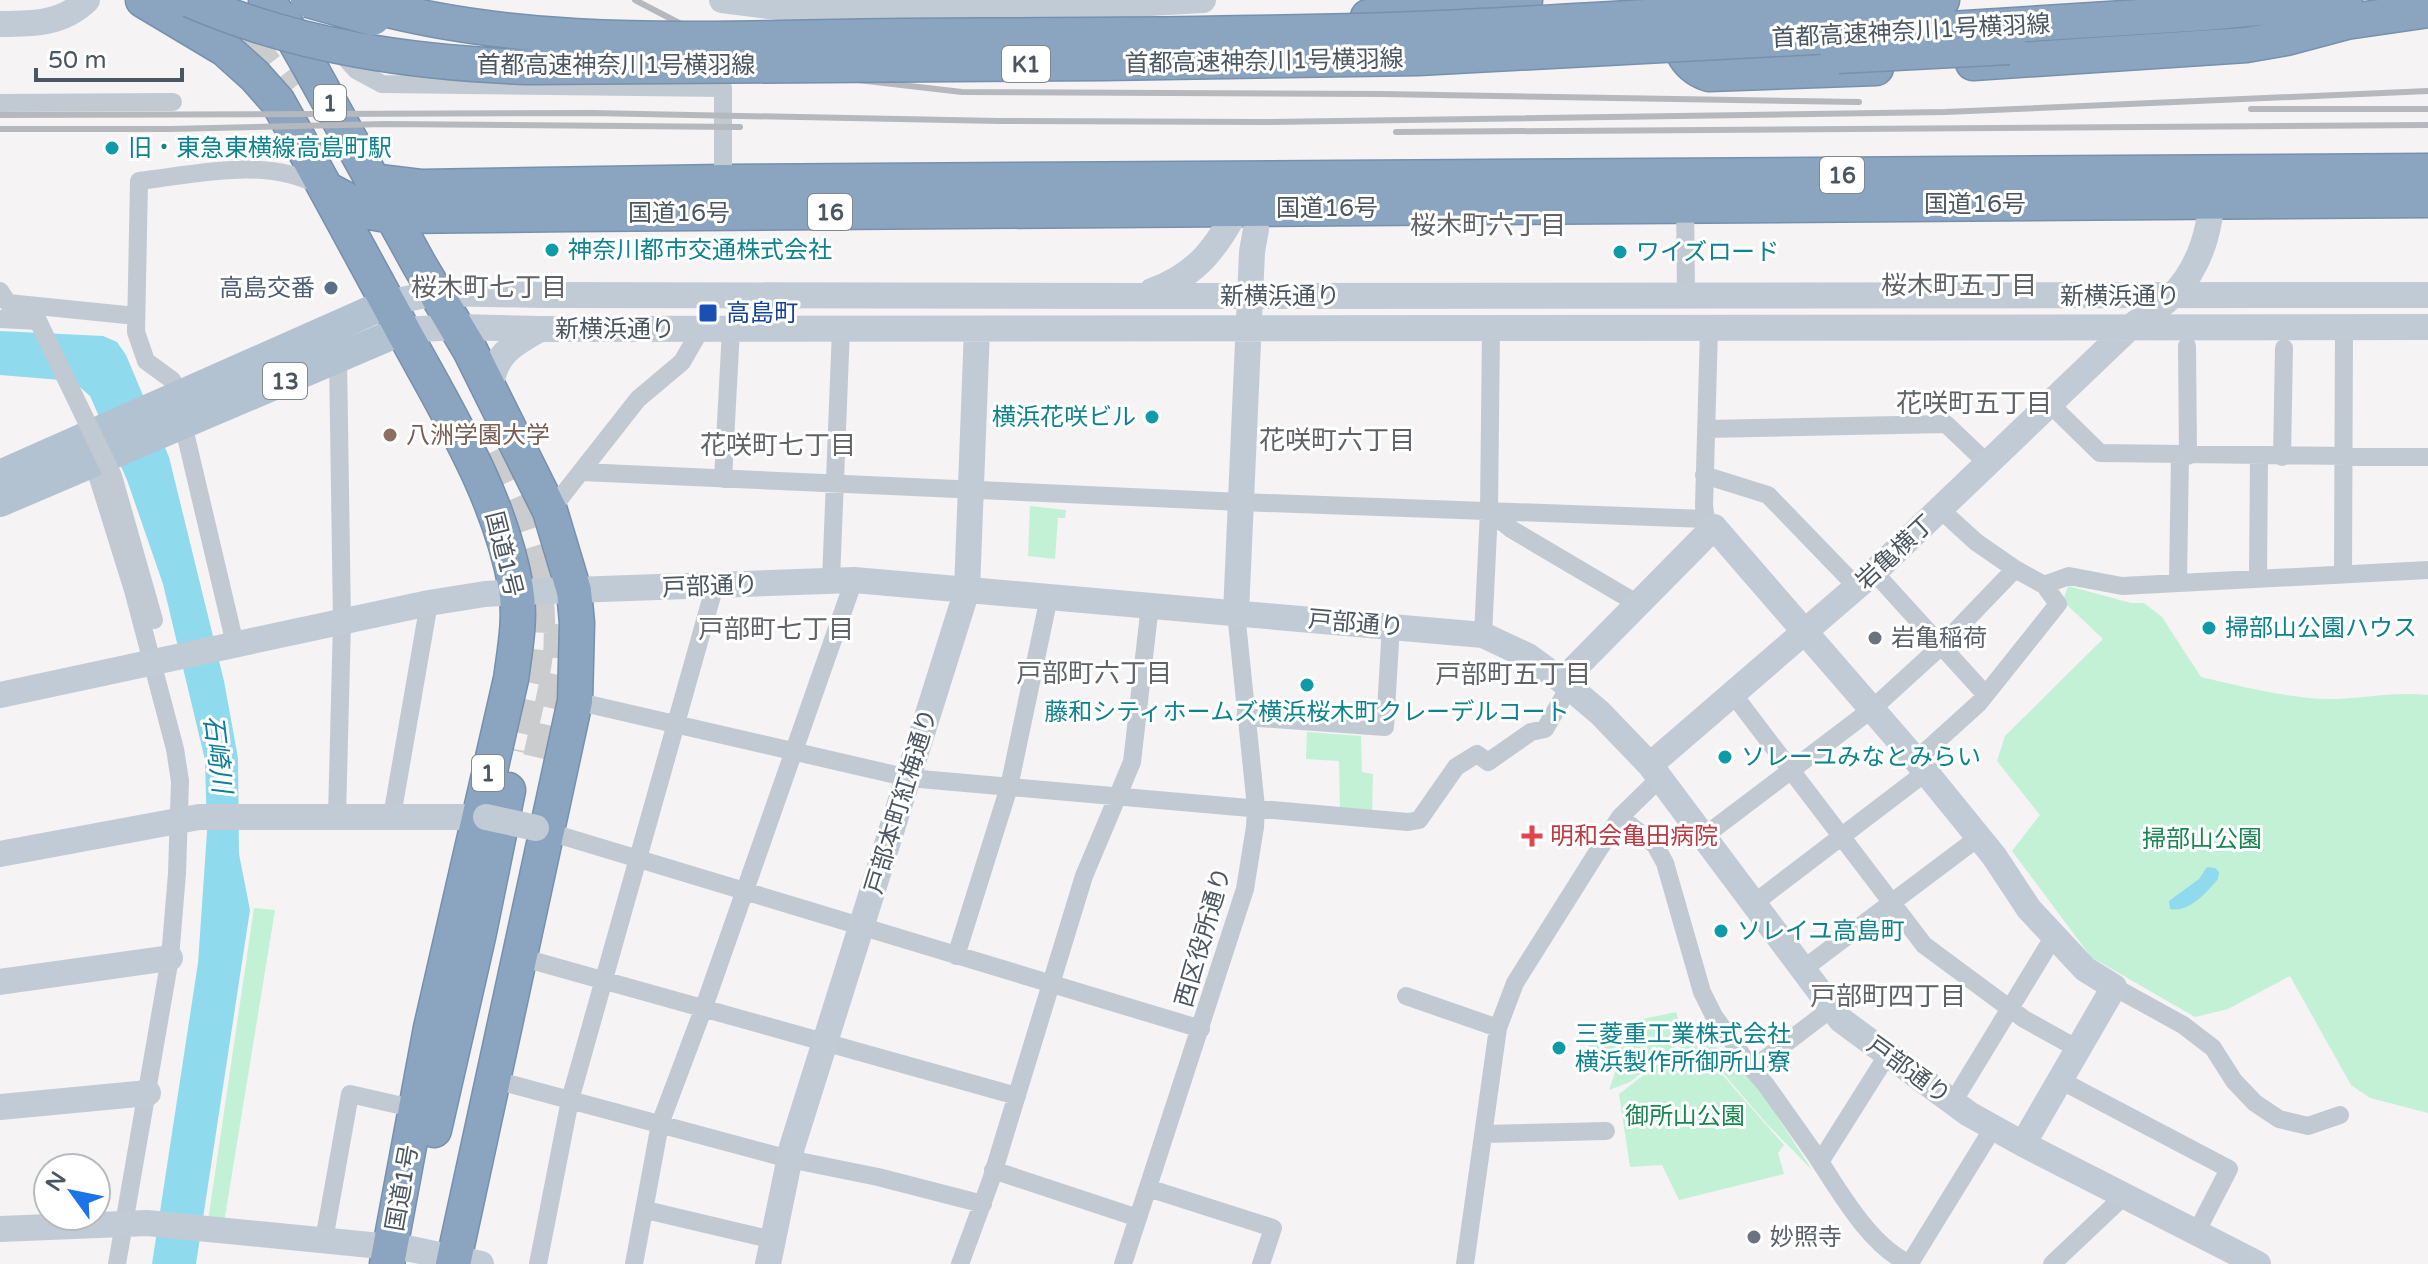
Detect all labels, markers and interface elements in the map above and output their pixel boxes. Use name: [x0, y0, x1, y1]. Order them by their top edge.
street label: 首都高速神奈川1号横羽線: [1771, 10, 2051, 53]
scale bar: [36, 32, 182, 82]
street label: 首都高速神奈川1号横羽線: [1124, 45, 1404, 78]
text: 50 m: [48, 46, 106, 75]
road number: K1: [1002, 46, 1050, 82]
street label: 首都高速神奈川1号横羽線: [476, 51, 756, 80]
road number: 1: [314, 85, 346, 121]
place label: 旧・東急東横線高島町駅: [128, 134, 392, 163]
marker: 旧・東急東横線高島町駅: [103, 139, 121, 157]
road number: 16: [1820, 157, 1864, 193]
street label: 国道16号: [1924, 190, 2026, 219]
road number: 16: [808, 194, 852, 230]
street label: 国道16号: [1276, 194, 1378, 223]
street label: 国道16号: [628, 199, 730, 228]
district label: 桜木町六丁目: [1410, 210, 1566, 241]
place label: 神奈川都市交通株式会社: [568, 236, 832, 265]
place label: ワイズロード: [1636, 238, 1779, 267]
marker: 神奈川都市交通株式会社: [543, 241, 561, 259]
marker: ワイズロード: [1611, 243, 1629, 261]
district label: 桜木町五丁目: [1881, 270, 2037, 301]
district label: 桜木町七丁目: [411, 272, 567, 303]
place label: 高島交番: [219, 274, 315, 303]
marker: 高島交番: [322, 279, 340, 297]
street label: 新横浜通り: [1220, 282, 1340, 311]
street label: 新横浜通り: [2060, 282, 2180, 311]
place label: 高島町: [726, 299, 798, 328]
marker: 高島町: [697, 302, 719, 324]
street label: 新横浜通り: [555, 315, 675, 344]
road number: 13: [263, 363, 307, 399]
district label: 花咲町五丁目: [1896, 388, 2052, 419]
place label: 横浜花咲ビル: [992, 403, 1136, 432]
marker: 横浜花咲ビル: [1143, 408, 1161, 426]
place label: 八洲学園大学: [406, 421, 550, 450]
district label: 花咲町六丁目: [1259, 425, 1415, 456]
marker: 八洲学園大学: [381, 426, 399, 444]
district label: 花咲町七丁目: [700, 430, 856, 461]
street label: 国道1号: [479, 508, 528, 600]
street label: 岩亀横丁: [1850, 509, 1940, 596]
street label: 戸部通り: [662, 570, 758, 603]
street label: 戸部通り: [1307, 605, 1405, 642]
district label: 戸部町七丁目: [698, 614, 854, 645]
place label: 掃部山公園ハウス: [2225, 614, 2417, 643]
marker: 掃部山公園ハウス: [2200, 619, 2218, 637]
place label: 岩亀稲荷: [1891, 624, 1987, 653]
marker: 岩亀稲荷: [1866, 629, 1884, 647]
district label: 戸部町六丁目: [1016, 658, 1172, 689]
district label: 戸部町五丁目: [1435, 659, 1591, 690]
marker: 藤和シティホームズ横浜桜木町クレーデルコート: [1298, 676, 1316, 694]
place label: 藤和シティホームズ横浜桜木町クレーデルコート: [1044, 698, 1570, 727]
street label: 戸部本町紅梅通り: [860, 705, 943, 897]
water label: 石崎川: [197, 713, 238, 798]
place label: ソレーユみなとみらい: [1741, 743, 1981, 772]
marker: ソレーユみなとみらい: [1716, 748, 1734, 766]
road number: 1: [472, 755, 504, 791]
place label: 明和会亀田病院: [1550, 822, 1718, 851]
marker: 明和会亀田病院: [1521, 825, 1543, 847]
park label: 掃部山公園: [2142, 825, 2262, 854]
street label: 西区役所通り: [1170, 864, 1237, 1010]
place label: ソレイユ高島町: [1737, 917, 1905, 946]
marker: ソレイユ高島町: [1712, 922, 1730, 940]
district label: 戸部町四丁目: [1810, 981, 1966, 1012]
place label: 三菱重工業株式会社 横浜製作所御所山寮: [1575, 1020, 1791, 1077]
street label: 戸部通り: [1861, 1030, 1956, 1110]
marker: 三菱重工業株式会社 横浜製作所御所山寮: [1550, 1039, 1568, 1057]
park label: 御所山公園: [1625, 1102, 1745, 1131]
street label: 国道1号: [381, 1143, 424, 1233]
north arrow: [32, 1152, 112, 1232]
text: N: [40, 1167, 72, 1196]
place label: 妙照寺: [1770, 1223, 1842, 1252]
marker: 妙照寺: [1745, 1228, 1763, 1246]

